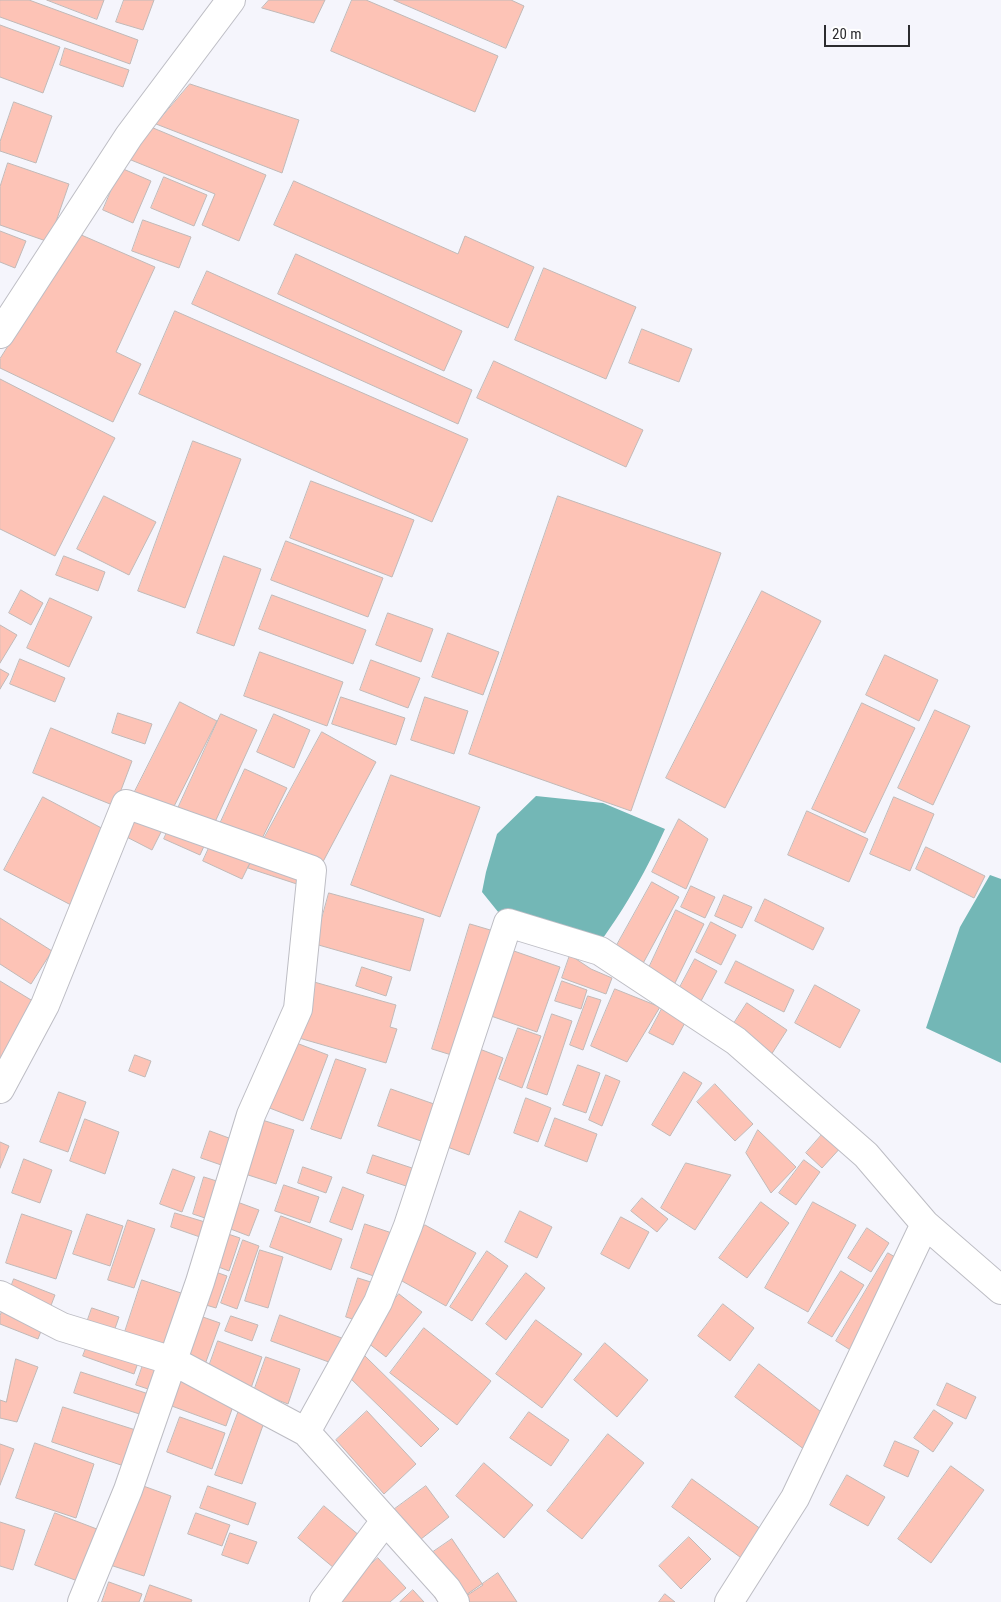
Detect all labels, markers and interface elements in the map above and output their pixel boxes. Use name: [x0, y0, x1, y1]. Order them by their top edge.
scale bar: [826, 15, 912, 47]
text: 20 m: [832, 25, 862, 43]

